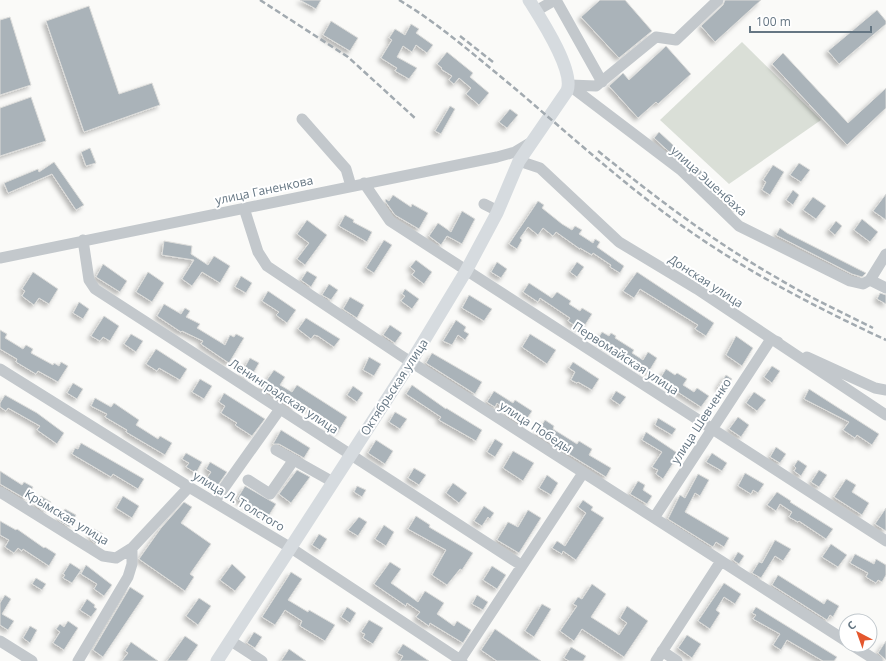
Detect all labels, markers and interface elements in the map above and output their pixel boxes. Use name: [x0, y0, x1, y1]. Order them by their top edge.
scale bar: [750, 8, 871, 34]
text: 100 m: [756, 13, 791, 30]
street label: улица Эшенбаха: [667, 142, 751, 220]
street label: улица Ганенкова: [214, 171, 314, 209]
street label: Донская улица: [665, 250, 747, 312]
street label: Первомайская улица: [570, 317, 682, 399]
street label: Октябрьская улица: [356, 335, 432, 439]
street label: Ленинградская улица: [226, 354, 342, 438]
street label: улица Шевченко: [667, 375, 735, 467]
street label: улица Победы: [496, 397, 576, 457]
street label: улица Л. Толстого: [190, 467, 288, 535]
street label: Крымская улица: [22, 485, 112, 549]
north arrow: [838, 613, 878, 653]
text: С: [844, 617, 859, 633]

